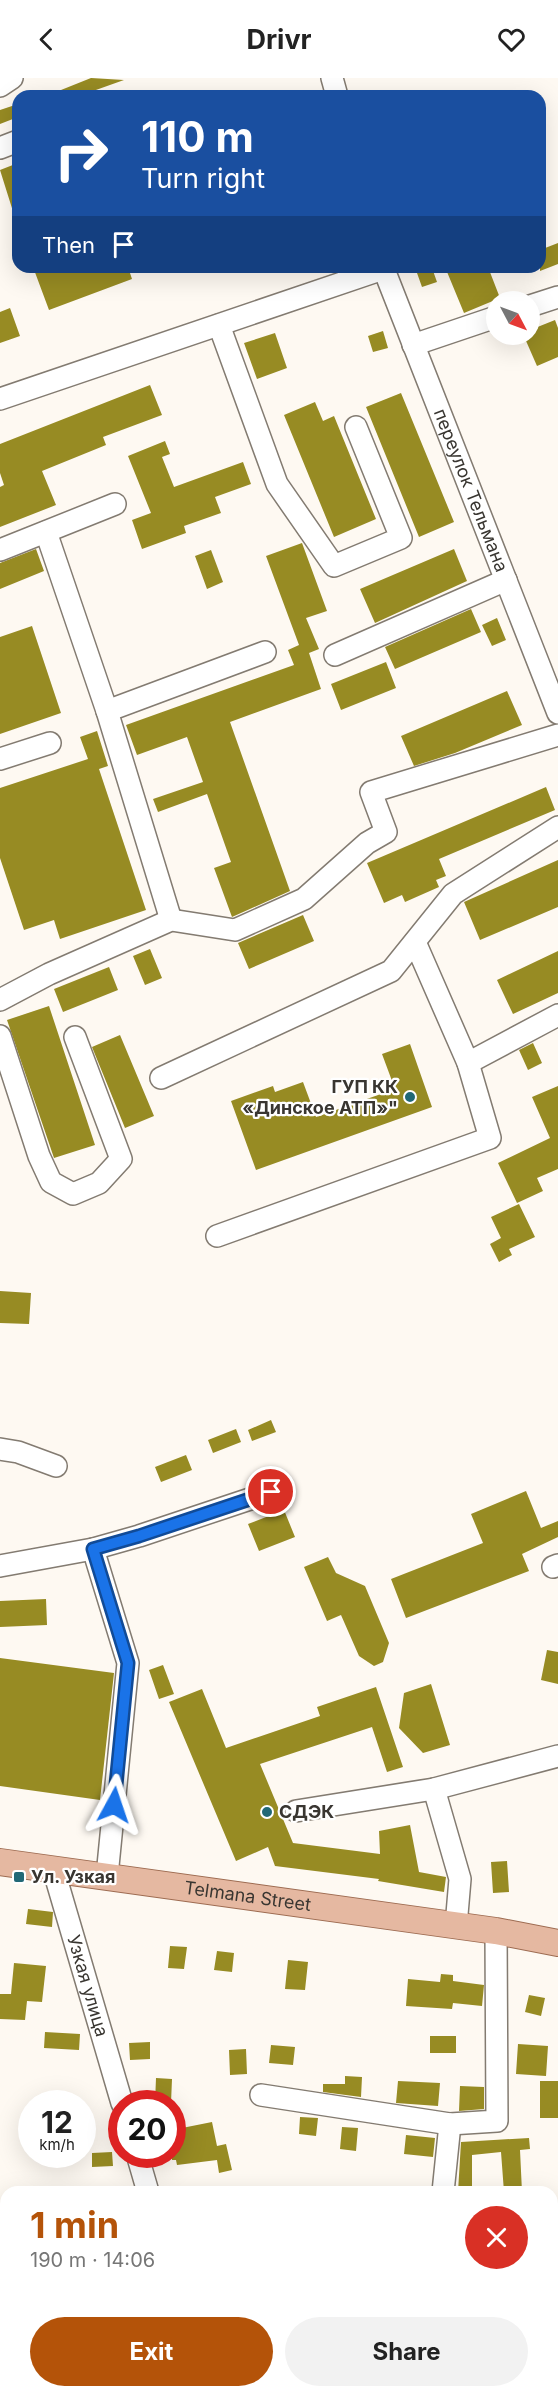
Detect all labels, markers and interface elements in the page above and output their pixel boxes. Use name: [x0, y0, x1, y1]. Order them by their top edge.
icon: back: [30, 23, 63, 56]
text: Drivr: [246, 23, 312, 56]
icon: heart: [495, 23, 528, 56]
text: 110 m: [141, 111, 254, 162]
icon: right: [42, 114, 120, 192]
text: Turn right: [141, 162, 265, 195]
icon: arrive: [107, 228, 140, 261]
text: Then: [42, 232, 95, 258]
north arrow: [486, 291, 540, 345]
map controls: [486, 291, 540, 345]
street label: переулок Тельмана: [430, 406, 513, 575]
place label: ГУП КК «Динское АТП»": [242, 1076, 398, 1118]
marker: ГУП КК «Динское АТП»": [403, 1090, 417, 1104]
pin: [245, 1466, 296, 1517]
icon: arrive: [254, 1475, 287, 1508]
position arrow: [82, 1773, 146, 1837]
place label: СДЭК: [279, 1801, 334, 1822]
marker: СДЭК: [260, 1805, 274, 1819]
place label: Ул. Узкая: [31, 1866, 115, 1887]
marker: Ул. Узкая: [12, 1870, 26, 1884]
street label: Telmana Street: [183, 1877, 312, 1915]
street label: Узкая улица: [63, 1933, 113, 2039]
speed limit sign: 20: [108, 2090, 186, 2168]
text: 12: [41, 2104, 73, 2140]
text: km/h: [39, 2135, 75, 2154]
text: 1 min: [30, 2203, 119, 2247]
button: close: [465, 2206, 528, 2269]
text: 190 m · 14:06: [30, 2248, 155, 2272]
button: Exit: [30, 2317, 273, 2386]
button: Share: [285, 2317, 528, 2386]

